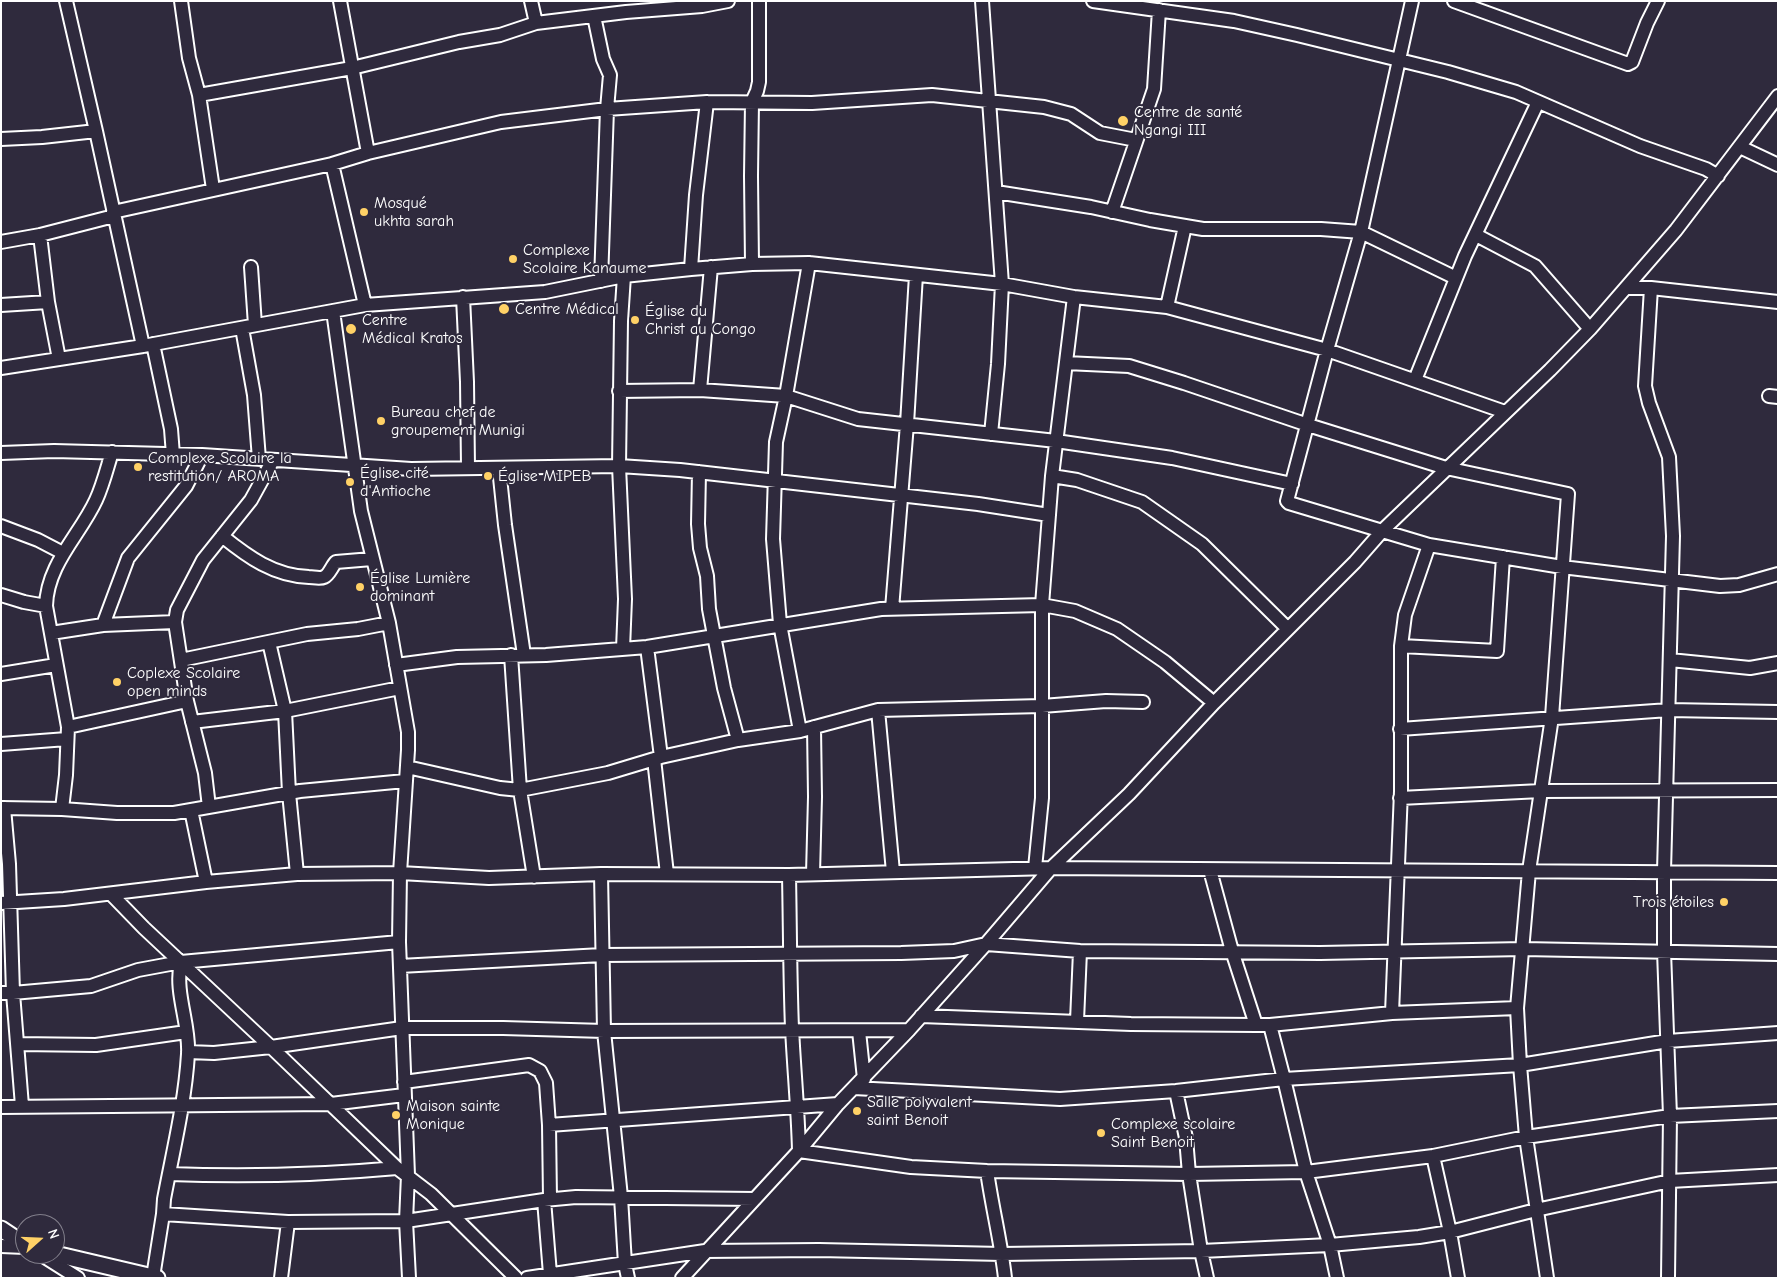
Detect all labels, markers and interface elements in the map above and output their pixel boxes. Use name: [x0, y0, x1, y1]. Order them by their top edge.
place label: Centre de santé Ngangi III: [1134, 102, 1242, 140]
marker: Centre de santé Ngangi III: [1116, 114, 1130, 128]
place label: Mosqué ukhta sarah: [374, 193, 454, 231]
marker: Mosqué ukhta sarah: [358, 206, 370, 218]
place label: Complexe Scolaire Kanaume: [523, 240, 647, 278]
marker: Complexe Scolaire Kanaume: [507, 253, 519, 265]
place label: Centre Médical: [515, 299, 619, 319]
place label: Église du Christ au Congo: [645, 301, 756, 339]
marker: Centre Médical: [497, 302, 511, 316]
place label: Centre Médical Kratos: [362, 310, 463, 348]
marker: Église du Christ au Congo: [629, 314, 641, 326]
marker: Centre Médical Kratos: [344, 322, 358, 336]
place label: Bureau chef de groupement Munigi: [391, 402, 525, 440]
marker: Bureau chef de groupement Munigi: [375, 415, 387, 427]
place label: Complexe Scolaire la restitution/ AROMA: [148, 448, 292, 486]
marker: Complexe Scolaire la restitution/ AROMA: [132, 461, 144, 473]
place label: Église cité d'Antioche: [360, 463, 431, 501]
place label: Église MIPEB: [498, 466, 591, 486]
marker: Église MIPEB: [482, 470, 494, 482]
marker: Église cité d'Antioche: [344, 476, 356, 488]
place label: Église Lumière dominant: [370, 568, 470, 606]
marker: Église Lumière dominant: [354, 581, 366, 593]
place label: Coplexe Scolaire open minds: [127, 663, 240, 701]
marker: Coplexe Scolaire open minds: [111, 676, 123, 688]
place label: Trois étoiles: [1633, 892, 1714, 912]
marker: Trois étoiles: [1718, 896, 1730, 908]
place label: Salle polyvalent saint Benoit: [867, 1092, 972, 1130]
place label: Maison sainte Monique: [406, 1096, 500, 1134]
marker: Salle polyvalent saint Benoit: [851, 1105, 863, 1117]
marker: Maison sainte Monique: [390, 1109, 402, 1121]
place label: Complexe scolaire Saint Benoit: [1111, 1114, 1235, 1152]
marker: Complexe scolaire Saint Benoit: [1095, 1127, 1107, 1139]
north arrow: [15, 1214, 65, 1264]
text: N: [44, 1227, 63, 1241]

